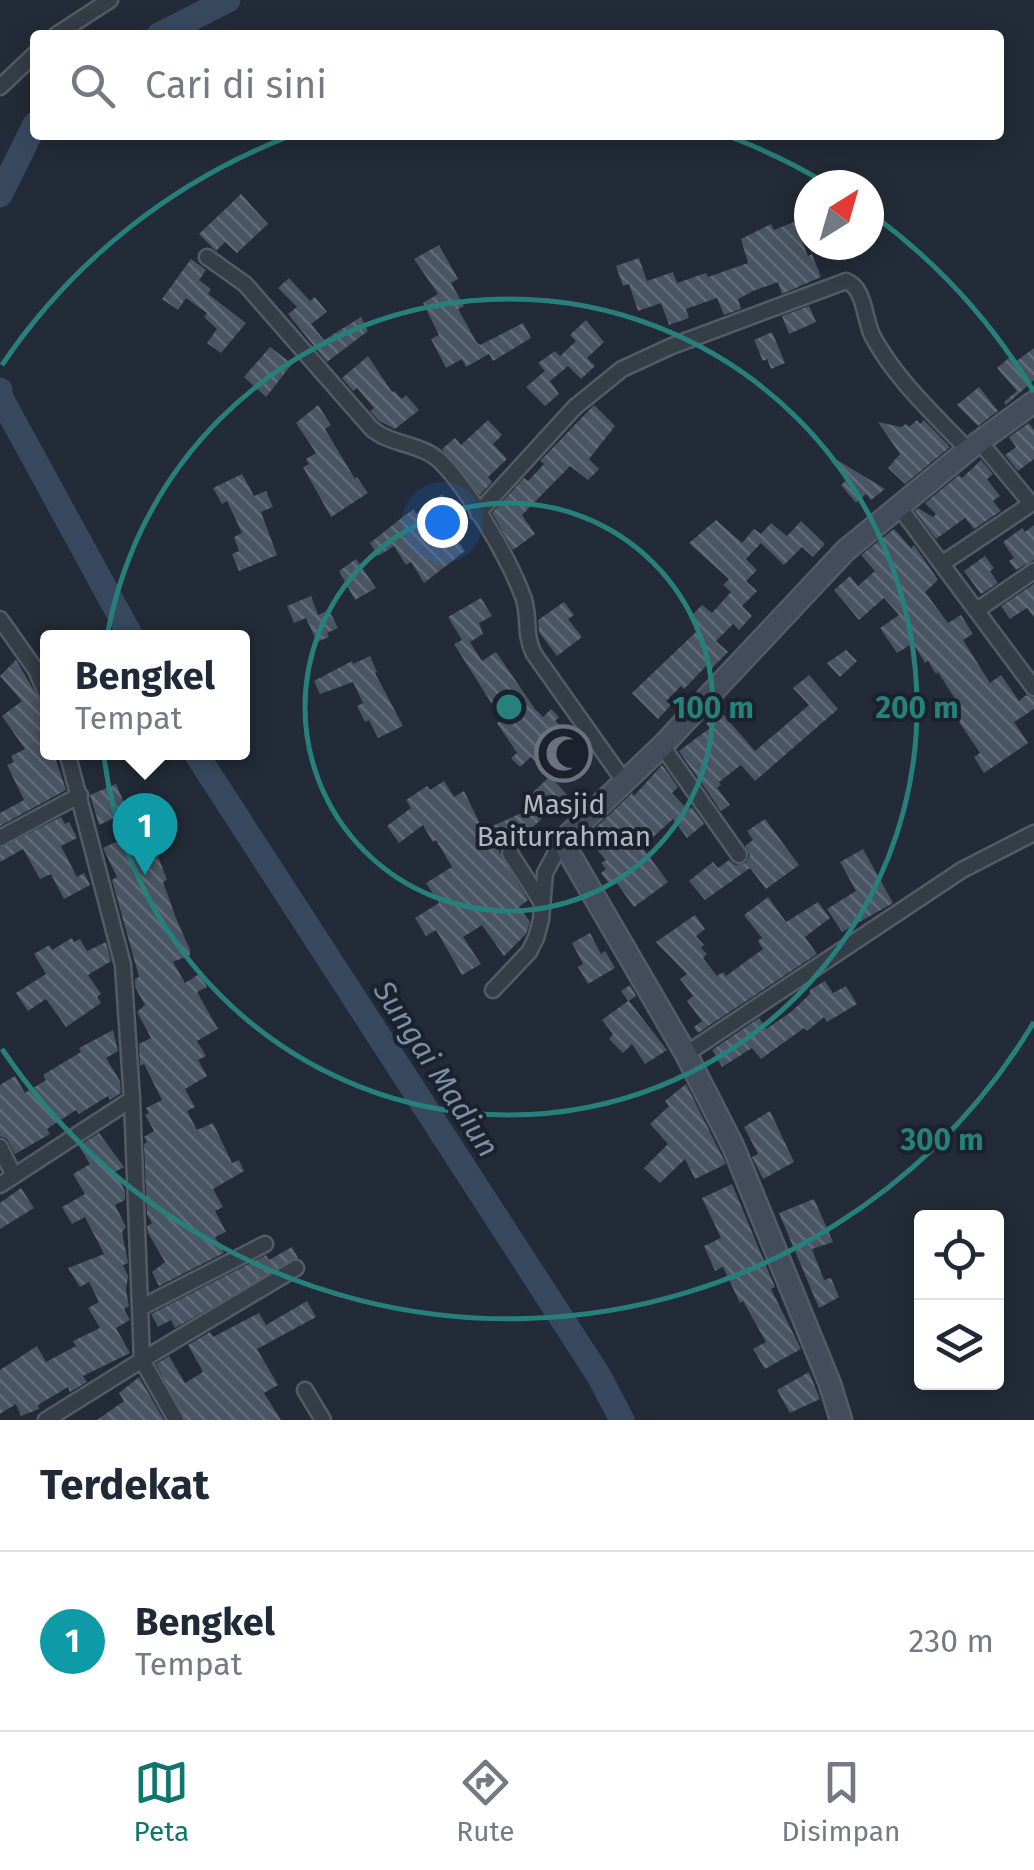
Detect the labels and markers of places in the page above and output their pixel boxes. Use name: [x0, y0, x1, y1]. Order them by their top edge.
centre of rings: [491, 689, 527, 725]
mosque icon: Masjid Baiturrahman: [534, 723, 594, 783]
place label: Masjid Baiturrahman: [477, 788, 651, 853]
pin: 1: [112, 792, 178, 875]

